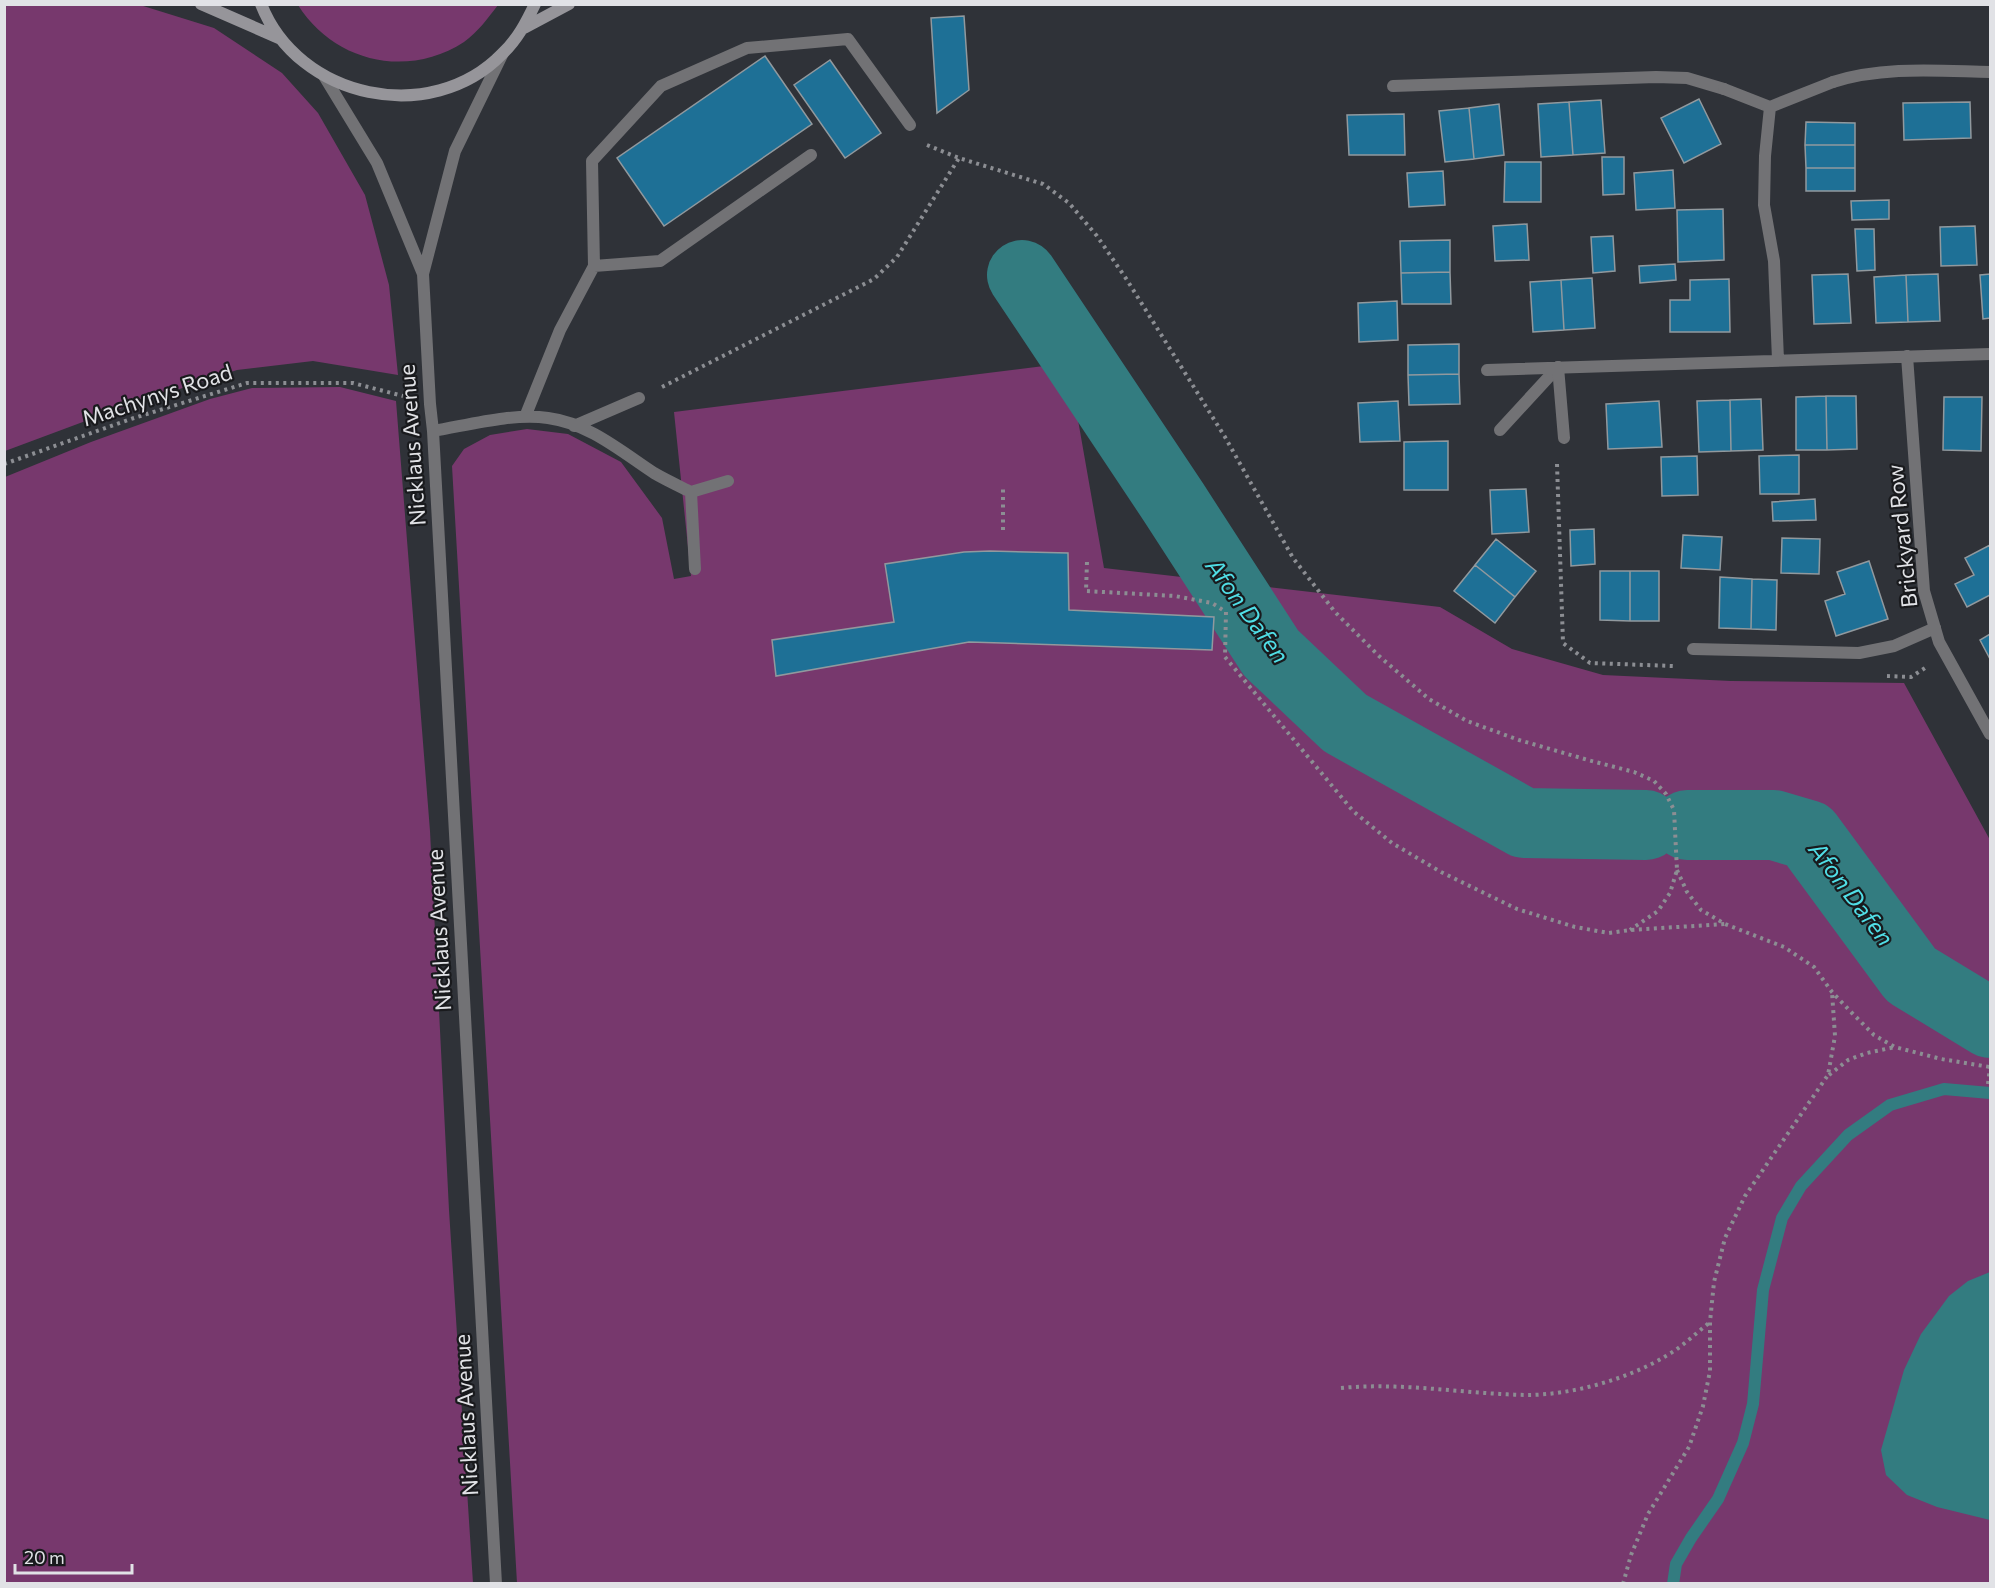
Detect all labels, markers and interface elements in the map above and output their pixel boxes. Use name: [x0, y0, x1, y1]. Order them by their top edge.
street label: Machynys Road: [78, 358, 235, 431]
street label: Nicklaus Avenue: [392, 363, 431, 527]
street label: Brickyard Row: [1881, 463, 1922, 609]
water label: Afon Dafen: [1200, 551, 1296, 668]
water label: Afon Dafen: [1803, 834, 1901, 951]
street label: Nicklaus Avenue: [421, 848, 456, 1012]
street label: Nicklaus Avenue: [448, 1333, 483, 1497]
scale bar: [15, 1537, 132, 1575]
text: 20 m: [24, 1546, 65, 1568]

